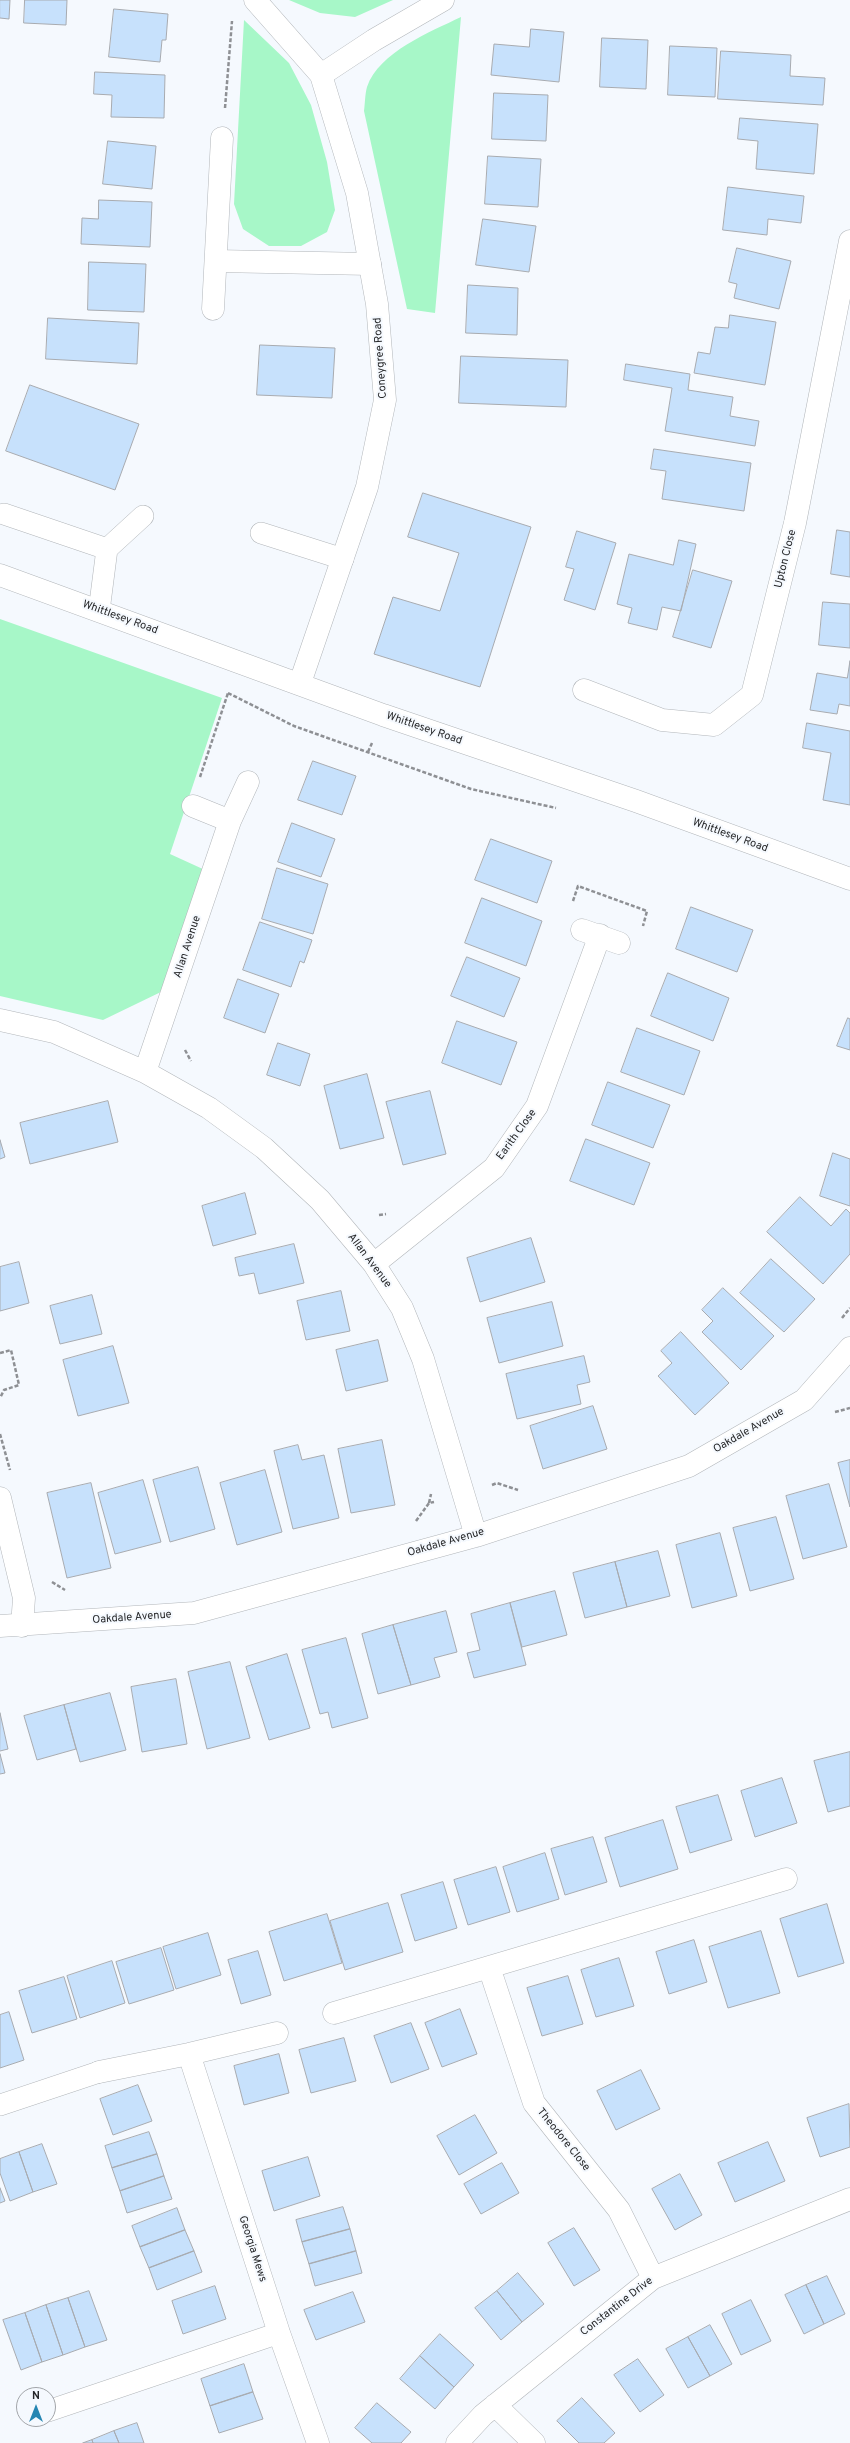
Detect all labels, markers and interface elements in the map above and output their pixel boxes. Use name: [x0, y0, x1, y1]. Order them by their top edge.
street label: Coneygree Road: [372, 317, 390, 399]
street label: Upton Close: [772, 528, 800, 590]
street label: Whittlesey Road: [80, 598, 160, 638]
street label: Whittlesey Road: [384, 710, 464, 748]
street label: Whittlesey Road: [690, 816, 770, 856]
street label: Allan Avenue: [172, 914, 204, 980]
street label: Earith Close: [494, 1107, 540, 1163]
street label: Allan Avenue: [344, 1231, 394, 1291]
street label: Oakdale Avenue: [711, 1405, 787, 1457]
street label: Oakdale Avenue: [406, 1526, 486, 1560]
street label: Oakdale Avenue: [92, 1609, 172, 1627]
street label: Theodore Close: [534, 2106, 592, 2174]
street label: Georgia Mews: [235, 2214, 269, 2284]
street label: Constantine Drive: [578, 2275, 656, 2339]
north arrow: [16, 2387, 56, 2427]
text: N: [32, 2389, 40, 2403]

